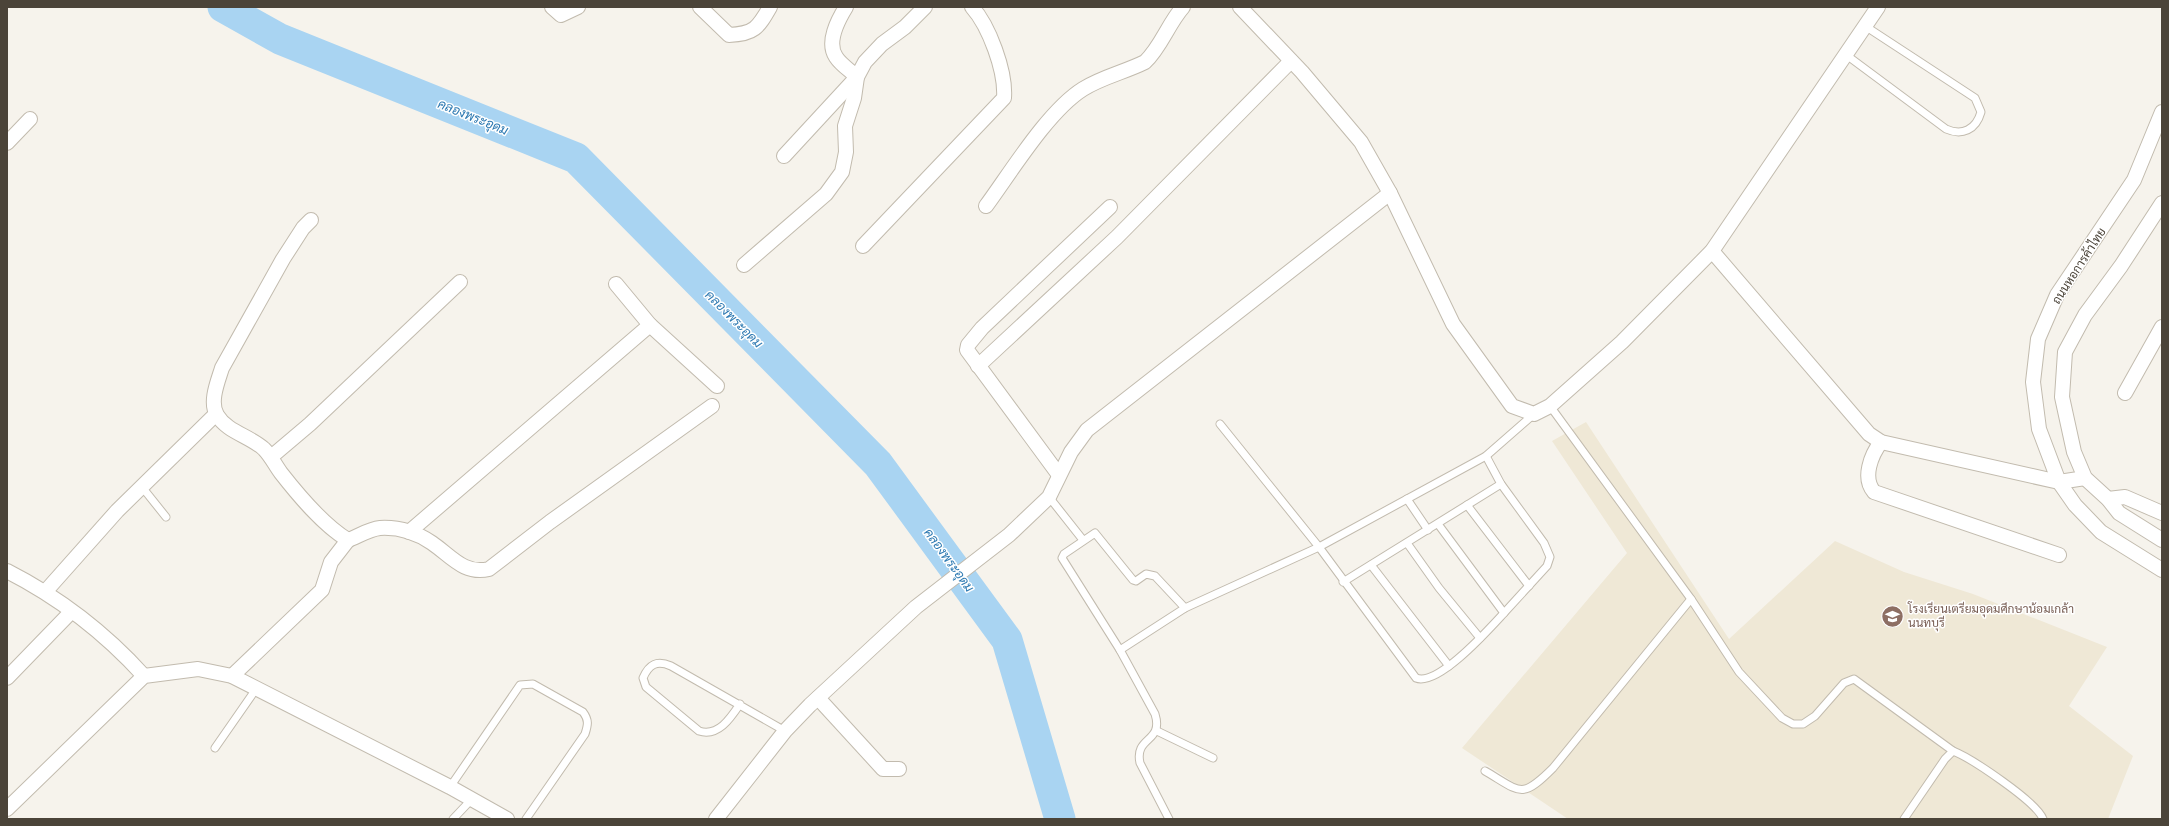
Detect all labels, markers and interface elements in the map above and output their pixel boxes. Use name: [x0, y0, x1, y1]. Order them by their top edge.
water label: คลองพระอุดม: [435, 96, 511, 140]
street label: ถนนหอการค้าไทย: [2048, 225, 2109, 307]
water label: คลองพระอุดม: [701, 287, 766, 352]
water label: คลองพระอุดม: [919, 525, 977, 596]
place label: โรงเรียนเตรียมอุดมศึกษาน้อมเกล้า นนทบุรี: [1907, 601, 2074, 632]
school or university icon: โรงเรียนเตรียมอุดมศึกษาน้อมเกล้า นนทบุรี: [1879, 603, 1905, 629]

